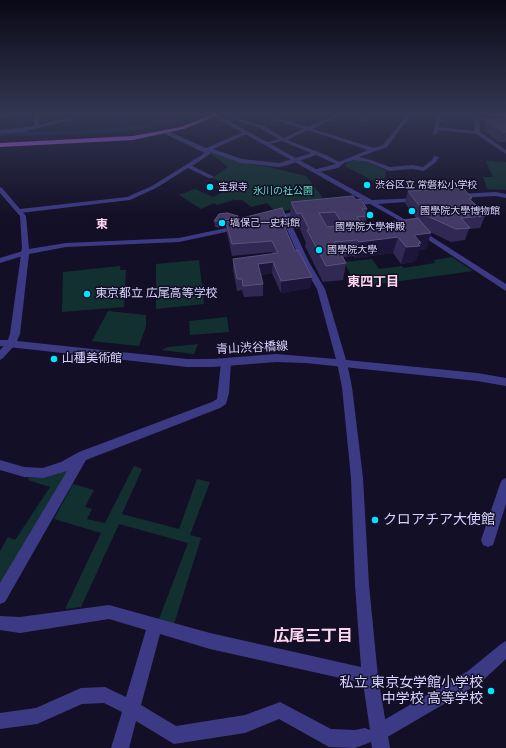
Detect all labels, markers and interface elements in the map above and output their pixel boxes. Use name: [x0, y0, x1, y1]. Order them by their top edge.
place label: 渋谷区立 常磐松小学校: [375, 179, 477, 191]
marker: 渋谷区立 常磐松小学校: [362, 180, 372, 190]
place label: 宝泉寺: [218, 181, 248, 193]
marker: 宝泉寺: [205, 182, 215, 192]
park label: 氷川の社公園: [253, 185, 313, 197]
place label: 國學院大學博物館: [420, 205, 500, 217]
marker: 國學院大學博物館: [407, 206, 417, 216]
marker: 國學院大學神殿: [365, 210, 375, 220]
place label: 塙保己一史料館: [230, 217, 300, 229]
district label: 東: [96, 218, 108, 232]
marker: 塙保己一史料館: [217, 218, 227, 228]
place label: 國學院大學神殿: [335, 221, 405, 233]
place label: 國學院大學: [327, 244, 377, 256]
marker: 國學院大學: [314, 245, 324, 255]
district label: 東四丁目: [347, 274, 399, 290]
place label: 東京都立 広尾高等学校: [95, 287, 218, 301]
marker: 東京都立 広尾高等学校: [82, 289, 92, 299]
street label: 青山渋谷橋線: [216, 339, 288, 357]
place label: 山種美術館: [62, 352, 122, 366]
marker: 山種美術館: [49, 354, 59, 364]
place label: クロアチア大使館: [383, 512, 495, 528]
marker: クロアチア大使館: [370, 515, 380, 525]
district label: 広尾三丁目: [273, 626, 353, 646]
place label: 私立 東京女学館小学校 中学校 高等学校: [340, 675, 483, 708]
marker: 私立 東京女学館小学校 中学校 高等学校: [486, 686, 496, 696]

